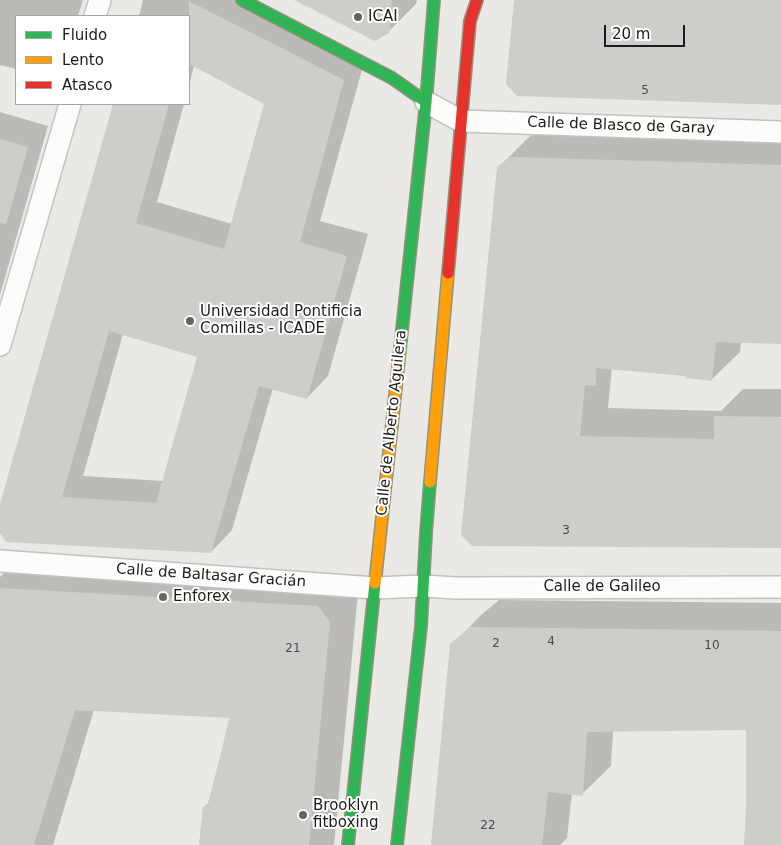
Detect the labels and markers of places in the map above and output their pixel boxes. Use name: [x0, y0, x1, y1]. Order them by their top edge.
place label: ICAI: [368, 8, 398, 26]
marker: ICAI: [352, 11, 364, 23]
place label: Universidad Pontificia Comillas - ICADE: [200, 303, 362, 338]
marker: Universidad Pontificia Comillas - ICADE: [184, 315, 196, 327]
place label: Enforex: [173, 588, 230, 606]
marker: Enforex: [157, 591, 169, 603]
place label: Brooklyn fitboxing: [313, 797, 379, 832]
marker: Brooklyn fitboxing: [297, 809, 309, 821]

